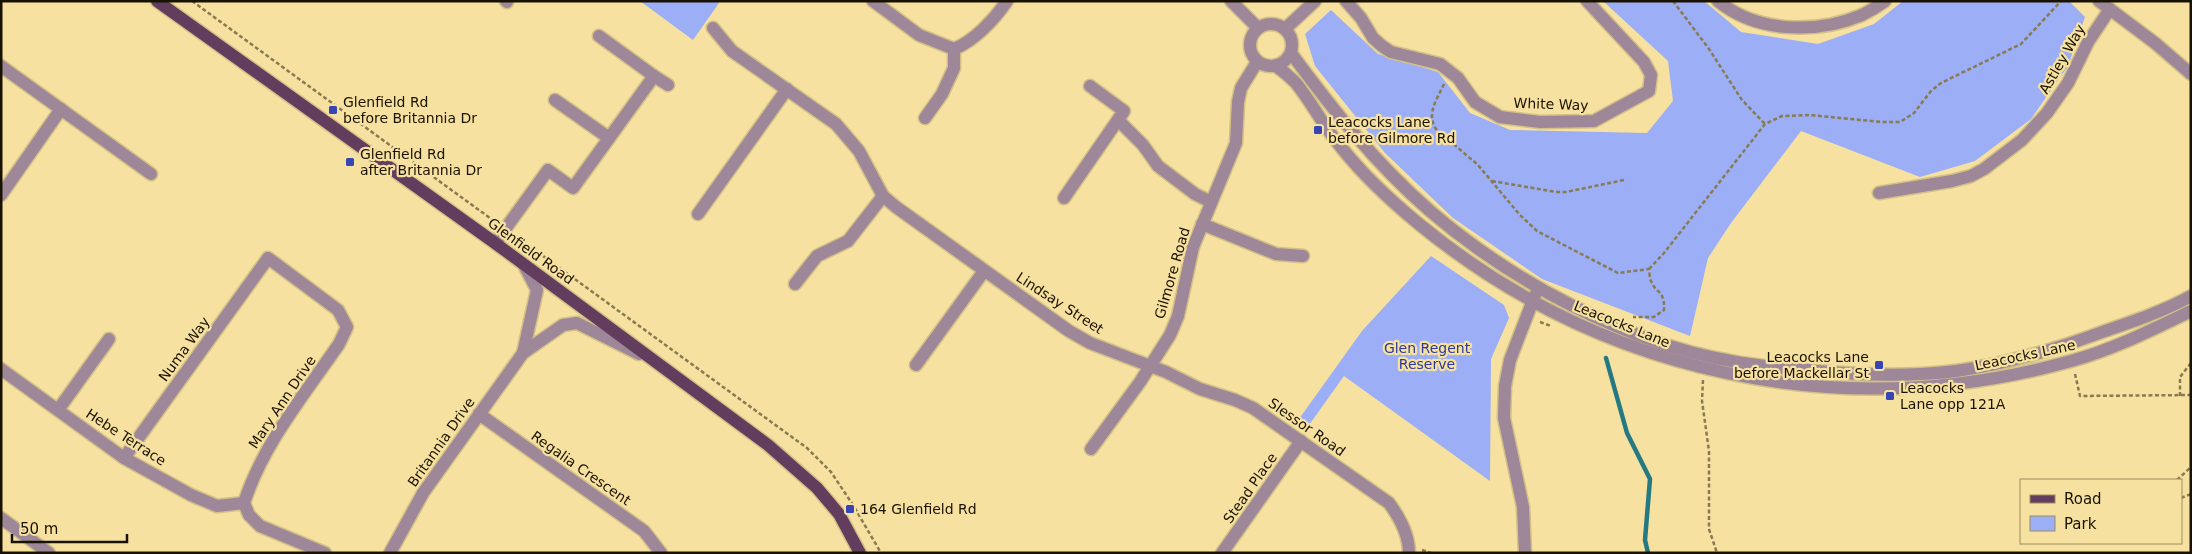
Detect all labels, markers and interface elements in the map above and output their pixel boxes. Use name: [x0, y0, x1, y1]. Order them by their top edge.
street label: Astley Way: [2036, 21, 2088, 97]
place label: Glenfield Rd before Britannia Dr: [343, 94, 477, 126]
street label: White Way: [1513, 95, 1589, 113]
marker: Glenfield Rd before Britannia Dr: [327, 104, 339, 116]
place label: Leacocks Lane before Gilmore Rd: [1328, 114, 1455, 146]
marker: Leacocks Lane before Gilmore Rd: [1312, 124, 1324, 136]
place label: Glenfield Rd after Britannia Dr: [360, 146, 482, 178]
marker: Glenfield Rd after Britannia Dr: [344, 156, 356, 168]
street label: Glenfield Road: [485, 215, 577, 287]
street label: Gilmore Road: [1151, 225, 1193, 321]
street label: Lindsay Street: [1013, 269, 1107, 337]
street label: Leacocks Lane: [1572, 297, 1672, 351]
street label: Numa Way: [155, 314, 213, 384]
street label: Leacocks Lane: [1973, 337, 2077, 373]
park label: Glen Regent Reserve: [1384, 340, 1471, 372]
place label: Leacocks Lane before Mackellar St: [1734, 349, 1870, 381]
street label: Mary Ann Drive: [245, 353, 319, 451]
marker: Leacocks Lane before Mackellar St: [1873, 359, 1885, 371]
place label: Leacocks Lane opp 121A: [1900, 380, 2006, 412]
marker: Leacocks Lane opp 121A: [1884, 390, 1896, 402]
street label: Britannia Drive: [404, 394, 478, 490]
street label: Slessor Road: [1266, 395, 1348, 459]
street label: Hebe Terrace: [83, 405, 169, 469]
street label: Regalia Crescent: [528, 428, 634, 509]
street label: Stead Place: [1220, 450, 1280, 526]
legend: [2020, 479, 2182, 544]
text: Road: [2064, 490, 2102, 508]
place label: 164 Glenfield Rd: [860, 501, 977, 517]
marker: 164 Glenfield Rd: [844, 503, 856, 515]
scale bar: [12, 512, 128, 544]
text: Park: [2064, 515, 2097, 533]
text: 50 m: [20, 520, 58, 538]

